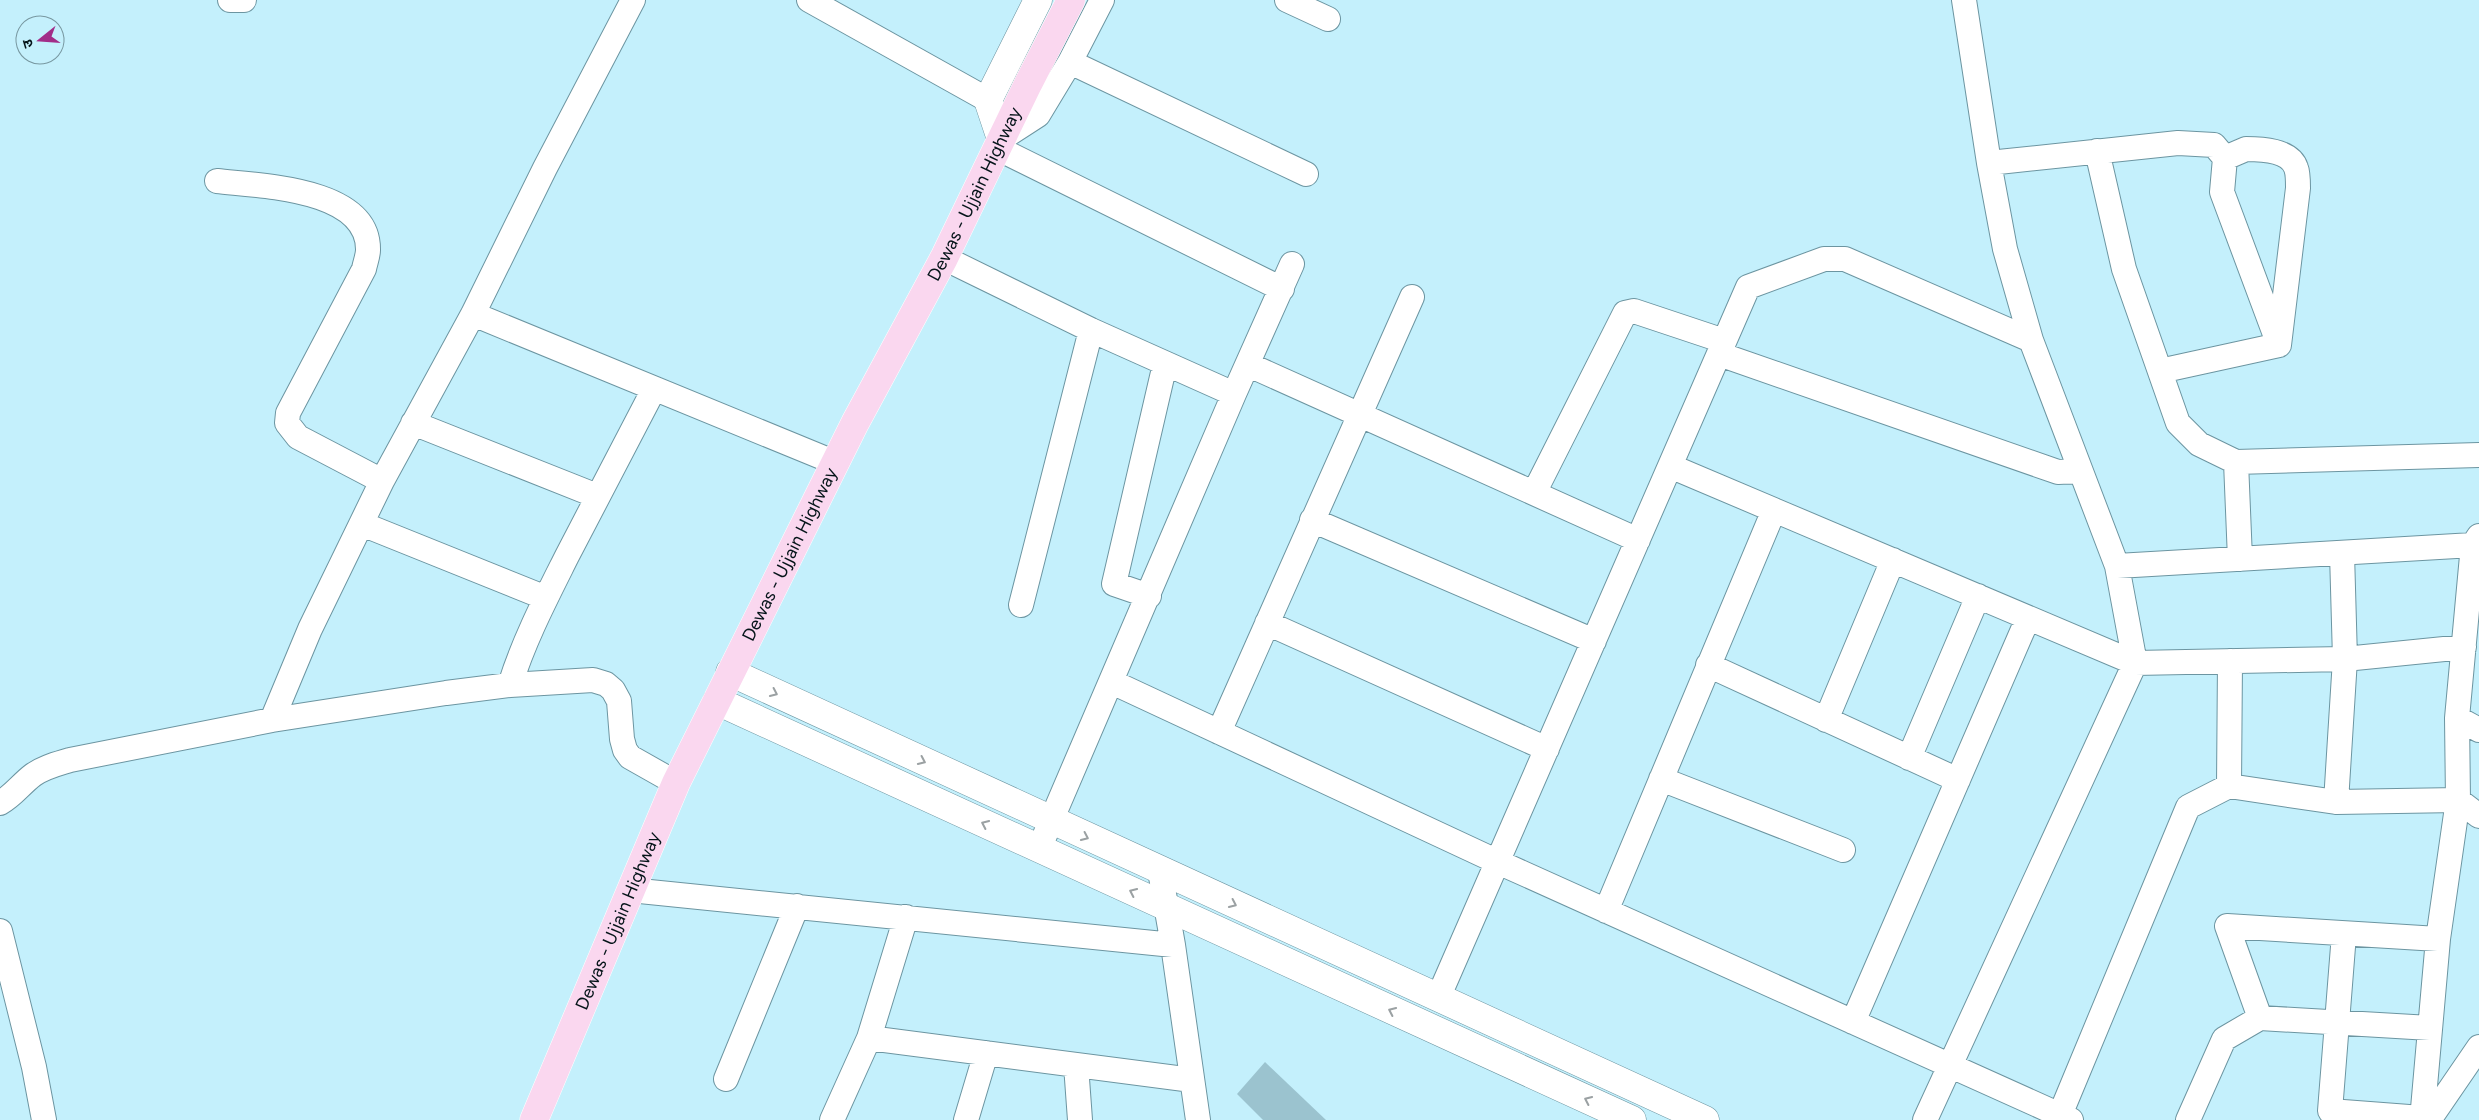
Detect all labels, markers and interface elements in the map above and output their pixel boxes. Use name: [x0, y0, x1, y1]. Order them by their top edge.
north arrow: [15, 15, 65, 65]
text: उ: [18, 36, 37, 50]
street label: Dewas - Ujjain Highway: [923, 103, 1026, 285]
street label: Dewas - Ujjain Highway: [737, 464, 842, 645]
one-way arrow: [769, 686, 778, 696]
one-way arrow: [917, 755, 926, 766]
one-way arrow: [981, 820, 990, 831]
street label: Dewas - Ujjain Highway: [571, 828, 665, 1013]
one-way arrow: [1080, 831, 1089, 841]
one-way arrow: [1129, 888, 1138, 898]
one-way arrow: [1228, 898, 1237, 909]
one-way arrow: [1388, 1006, 1397, 1017]
one-way arrow: [1584, 1095, 1593, 1106]

